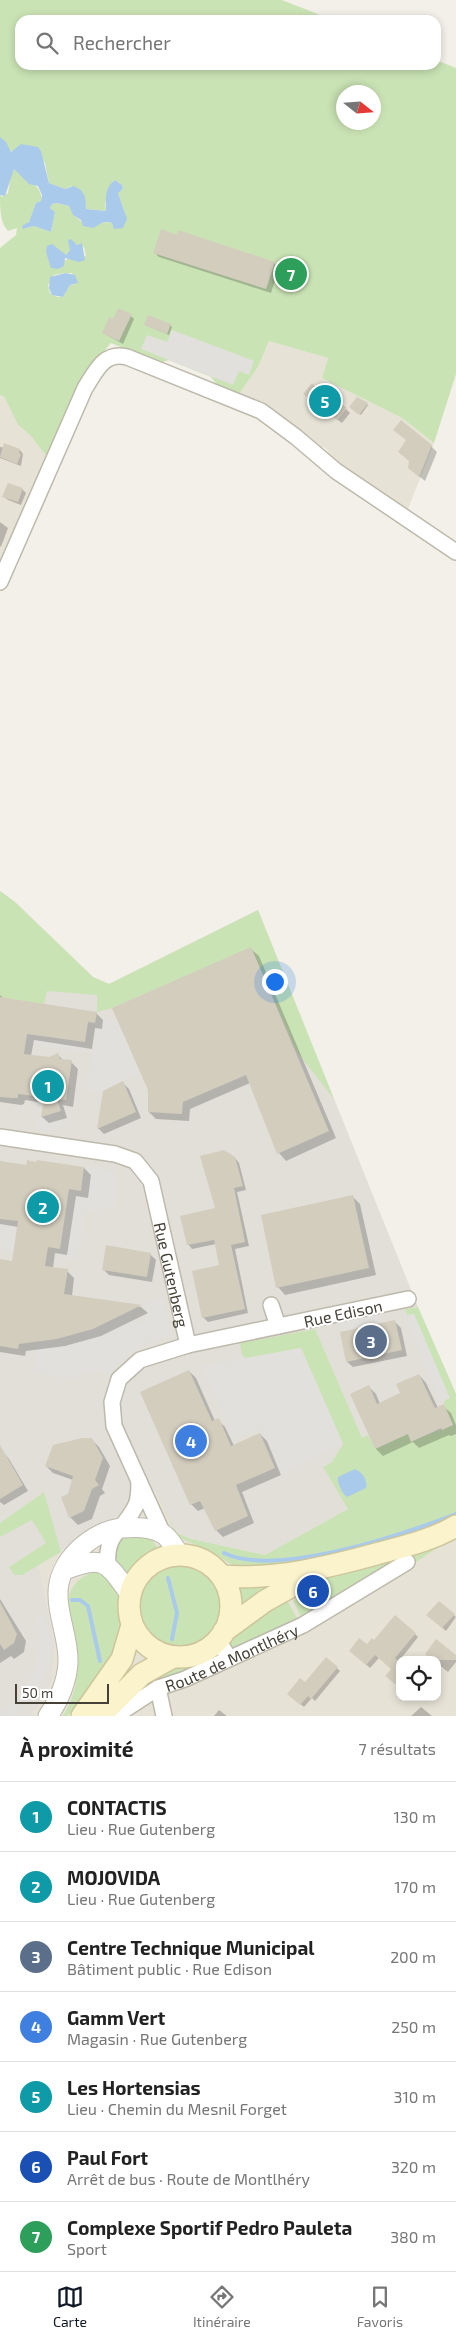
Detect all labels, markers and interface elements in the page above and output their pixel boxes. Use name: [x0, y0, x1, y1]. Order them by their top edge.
search box: [15, 15, 441, 70]
icon: search: [33, 29, 61, 57]
text: Rechercher: [73, 31, 171, 54]
north arrow: [336, 85, 381, 130]
pin: 7: [275, 255, 307, 293]
pin: 5: [309, 382, 341, 420]
your location: [262, 969, 288, 995]
pin: 1: [32, 1067, 64, 1105]
pin: 2: [27, 1188, 59, 1226]
street label: Rue Gutenberg: [151, 1220, 193, 1329]
street label: Rue Edison: [302, 1295, 384, 1331]
pin: 3: [355, 1322, 387, 1360]
pin: 4: [175, 1422, 207, 1460]
pin: 6: [297, 1572, 329, 1610]
street label: Route de Montlhéry: [162, 1619, 301, 1695]
map controls: [396, 1656, 441, 1701]
button: locate: [396, 1656, 441, 1701]
scale bar: [15, 1681, 109, 1704]
text: 50 m: [22, 1684, 53, 1701]
text: À proximité: [20, 1736, 134, 1761]
text: 7 résultats: [358, 1739, 436, 1758]
text: CONTACTIS: [67, 1796, 167, 1819]
text: 1: [33, 1807, 39, 1826]
text: 130 m: [394, 1807, 436, 1826]
text: Lieu · Rue Gutenberg: [67, 1819, 215, 1838]
text: MOJOVIDA: [67, 1866, 160, 1889]
text: 2: [31, 1877, 41, 1896]
text: 170 m: [394, 1877, 436, 1896]
text: Lieu · Rue Gutenberg: [67, 1889, 215, 1908]
text: Centre Technique Municipal: [67, 1936, 315, 1959]
text: 3: [31, 1947, 41, 1966]
text: 200 m: [390, 1947, 436, 1966]
text: Bâtiment public · Rue Edison: [67, 1959, 272, 1978]
text: Gamm Vert: [67, 2006, 165, 2029]
text: 4: [31, 2017, 41, 2036]
text: 250 m: [391, 2017, 436, 2036]
text: Magasin · Rue Gutenberg: [67, 2029, 247, 2048]
text: Les Hortensias: [67, 2076, 201, 2099]
text: 5: [32, 2087, 40, 2106]
text: 310 m: [394, 2087, 436, 2106]
text: Lieu · Chemin du Mesnil Forget: [67, 2099, 287, 2118]
text: Paul Fort: [67, 2146, 148, 2169]
text: 6: [31, 2157, 41, 2176]
text: 320 m: [391, 2157, 436, 2176]
text: Arrêt de bus · Route de Montlhéry: [67, 2169, 310, 2188]
text: Complexe Sportif Pedro Pauleta: [67, 2216, 352, 2239]
text: 7: [32, 2227, 40, 2246]
text: 380 m: [390, 2227, 436, 2246]
text: Sport: [67, 2239, 107, 2258]
tab: Carte: [53, 2283, 87, 2330]
tab: Itinéraire: [193, 2283, 251, 2330]
tab: Favoris: [357, 2283, 403, 2330]

